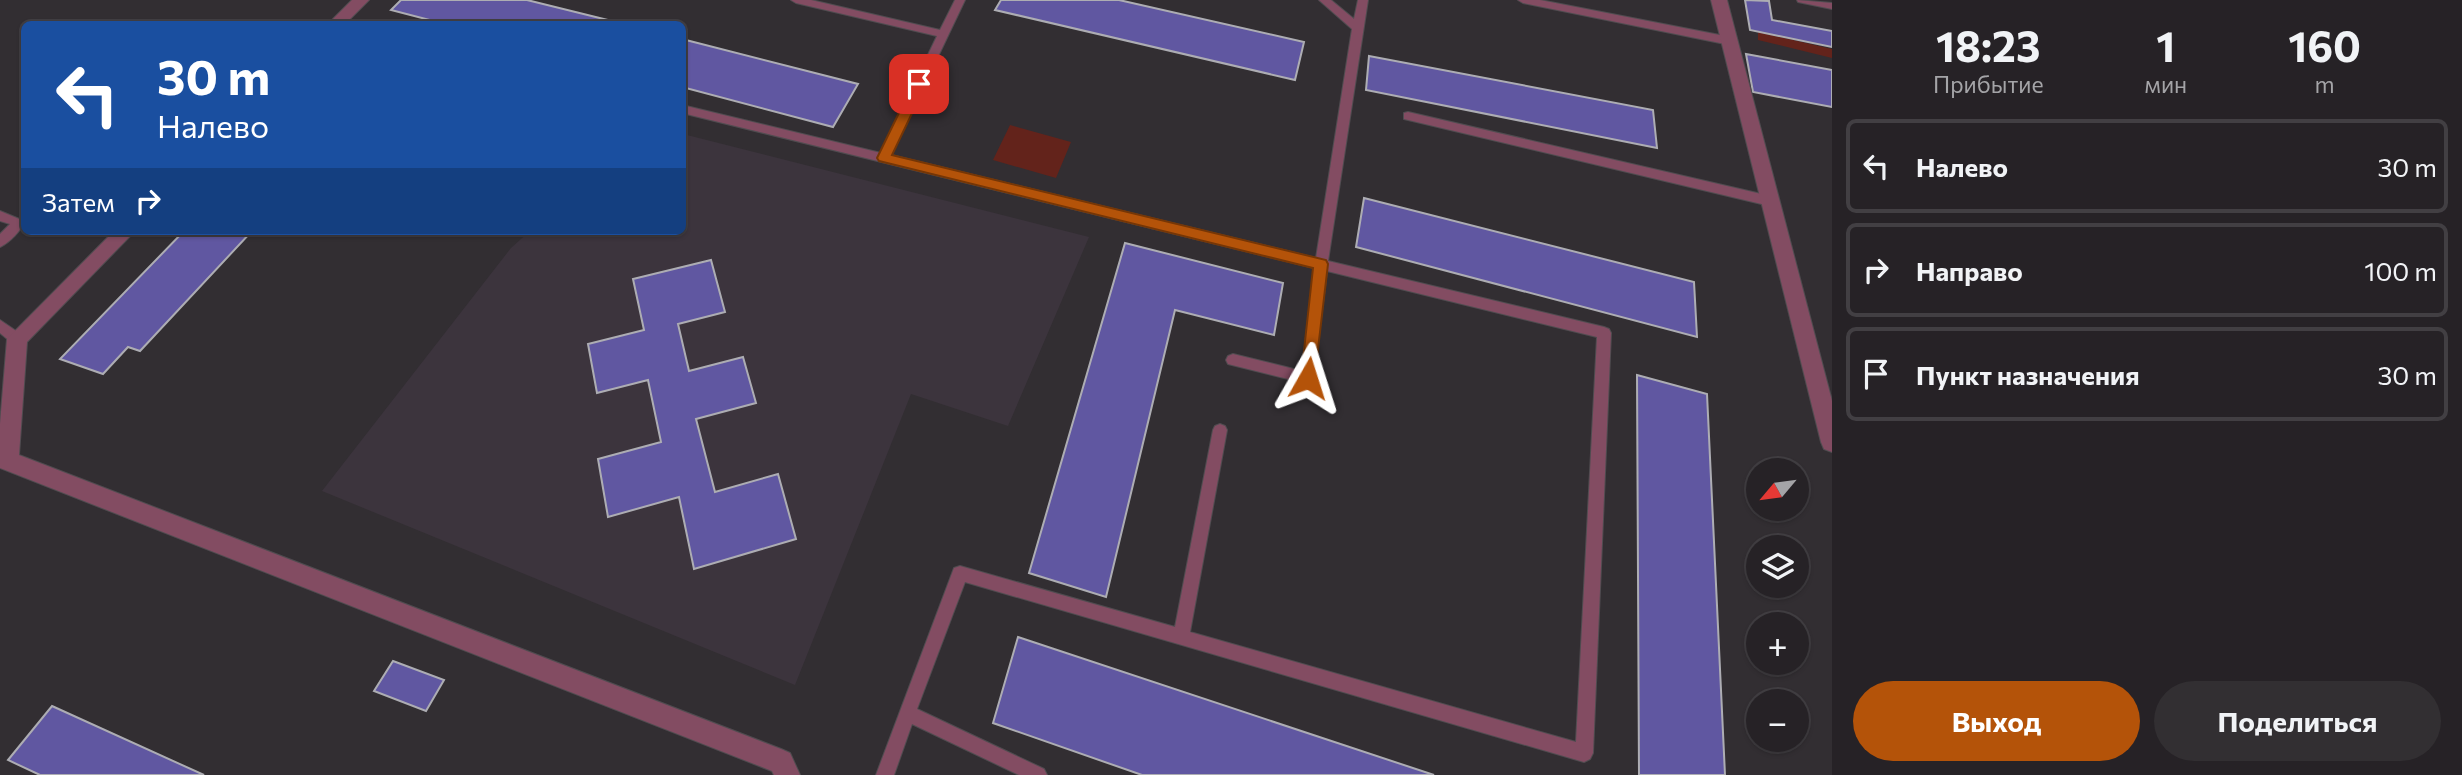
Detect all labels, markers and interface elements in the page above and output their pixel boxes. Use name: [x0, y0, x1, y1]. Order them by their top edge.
text: 18:23: [1936, 19, 2041, 71]
text: 1: [2156, 19, 2175, 71]
text: 160: [2288, 19, 2361, 71]
text: 30 m: [157, 45, 270, 105]
icon: left: [42, 49, 133, 140]
pin: [889, 54, 949, 114]
icon: arrive: [900, 65, 938, 103]
text: Прибытие: [1933, 70, 2044, 98]
text: мин: [2145, 70, 2187, 98]
text: m: [2315, 70, 2335, 98]
text: Налево: [157, 105, 269, 145]
icon: left: [1857, 147, 1895, 185]
text: Налево: [1916, 151, 2008, 182]
text: 30 m: [2378, 151, 2437, 182]
icon: right: [129, 182, 167, 220]
text: Затем: [42, 186, 115, 217]
icon: right: [1857, 251, 1895, 289]
text: Направо: [1916, 255, 2023, 286]
text: 100 m: [2364, 255, 2437, 286]
position arrow: [1271, 341, 1345, 415]
icon: arrive: [1857, 355, 1895, 393]
text: Пункт назначения: [1916, 359, 2140, 390]
text: 30 m: [2378, 359, 2437, 390]
north arrow: [1746, 458, 1810, 522]
map controls: [1746, 458, 1809, 752]
button: layers: [1746, 535, 1809, 598]
button: +: [1746, 612, 1809, 675]
button: Выход: [1853, 681, 2140, 761]
button: Поделиться: [2154, 681, 2441, 761]
button: −: [1746, 689, 1809, 752]

